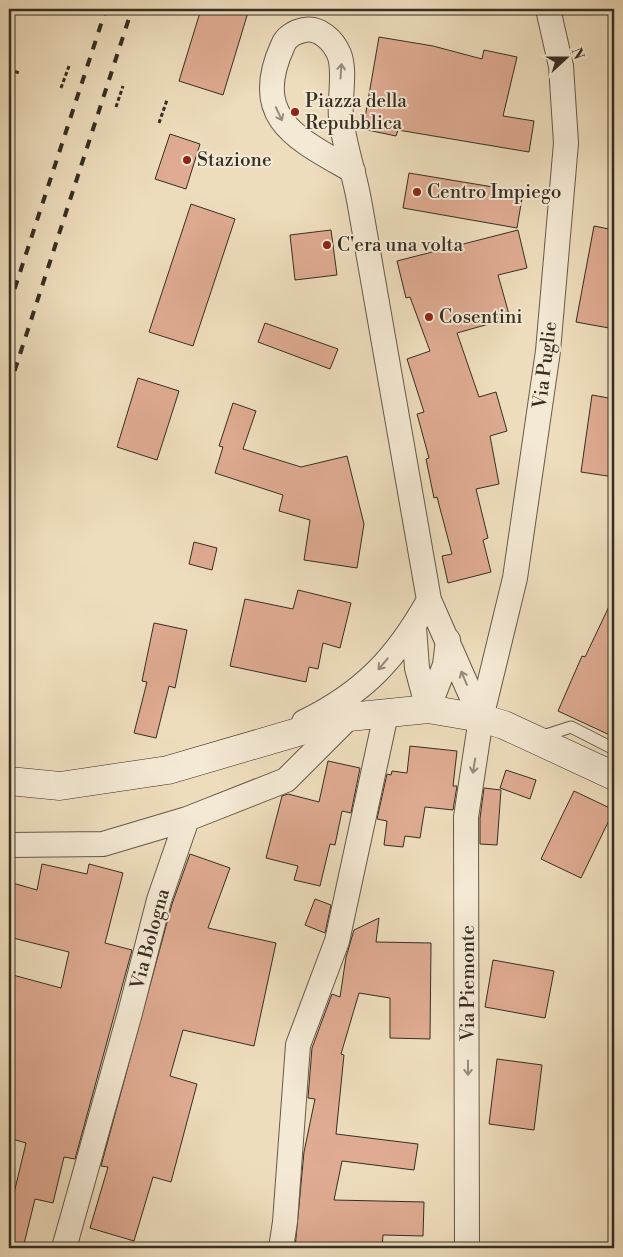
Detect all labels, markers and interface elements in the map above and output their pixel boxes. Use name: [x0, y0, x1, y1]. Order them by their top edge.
north arrow: [540, 32, 590, 82]
text: N: [567, 45, 588, 62]
one-way arrow: [336, 63, 346, 79]
place label: Piazza della Repubblica: [305, 89, 407, 135]
one-way arrow: [274, 106, 284, 121]
marker: Piazza della Repubblica: [289, 106, 301, 118]
place label: Stazione: [197, 148, 272, 172]
marker: Stazione: [181, 154, 193, 166]
place label: Centro Impiego: [427, 180, 561, 204]
marker: Centro Impiego: [411, 186, 423, 198]
place label: C'era una volta: [337, 233, 464, 257]
marker: C'era una volta: [321, 239, 333, 251]
place label: Cosentini: [439, 305, 523, 329]
marker: Cosentini: [423, 311, 435, 323]
street label: Via Puglie: [528, 320, 562, 411]
one-way arrow: [378, 658, 389, 671]
one-way arrow: [459, 671, 469, 686]
one-way arrow: [468, 758, 478, 774]
street label: Via Bologna: [125, 886, 175, 993]
street label: Via Piemonte: [456, 925, 480, 1042]
one-way arrow: [463, 1060, 473, 1076]

